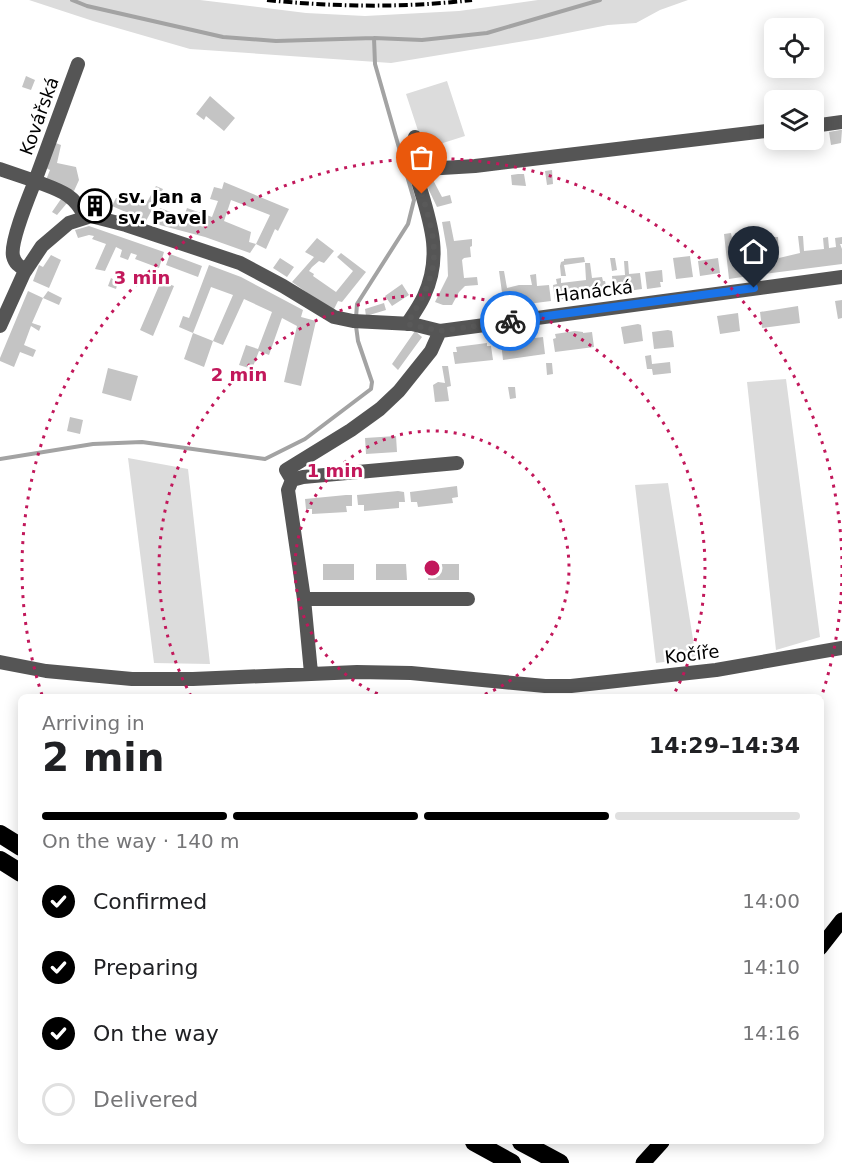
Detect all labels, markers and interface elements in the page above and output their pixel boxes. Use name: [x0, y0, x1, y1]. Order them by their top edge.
map controls: [764, 18, 824, 150]
button: locate: [764, 18, 824, 78]
street label: Kovářská: [15, 74, 63, 158]
button: layers: [764, 90, 824, 150]
pin: [396, 132, 447, 194]
icon: bag: [405, 141, 438, 174]
place label: sv. Jan a sv. Pavel: [118, 186, 207, 228]
building icon: sv. Jan a sv. Pavel: [77, 188, 113, 224]
pin: [728, 226, 779, 288]
icon: home: [737, 235, 770, 268]
text: 3 min: [114, 267, 170, 288]
street label: Hanácká: [554, 276, 634, 306]
courier: [480, 291, 540, 351]
icon: bike: [494, 305, 527, 338]
text: 2 min: [211, 364, 267, 385]
text: 1 min: [307, 460, 363, 481]
centre of rings: [422, 558, 442, 578]
street label: Kočíře: [663, 640, 721, 668]
text: Arriving in: [42, 711, 145, 735]
text: 14:29–14:34: [649, 733, 800, 758]
text: 2 min: [42, 735, 164, 780]
text: On the way · 140 m: [42, 829, 240, 853]
icon: check: [42, 885, 75, 918]
text: Confirmed: [93, 889, 207, 914]
text: 14:00: [742, 889, 800, 913]
icon: check: [42, 951, 75, 984]
text: Preparing: [93, 955, 199, 980]
text: 14:10: [742, 955, 800, 979]
icon: check: [42, 1017, 75, 1050]
text: On the way: [93, 1021, 219, 1046]
text: 14:16: [742, 1021, 800, 1045]
text: Delivered: [93, 1087, 198, 1112]

